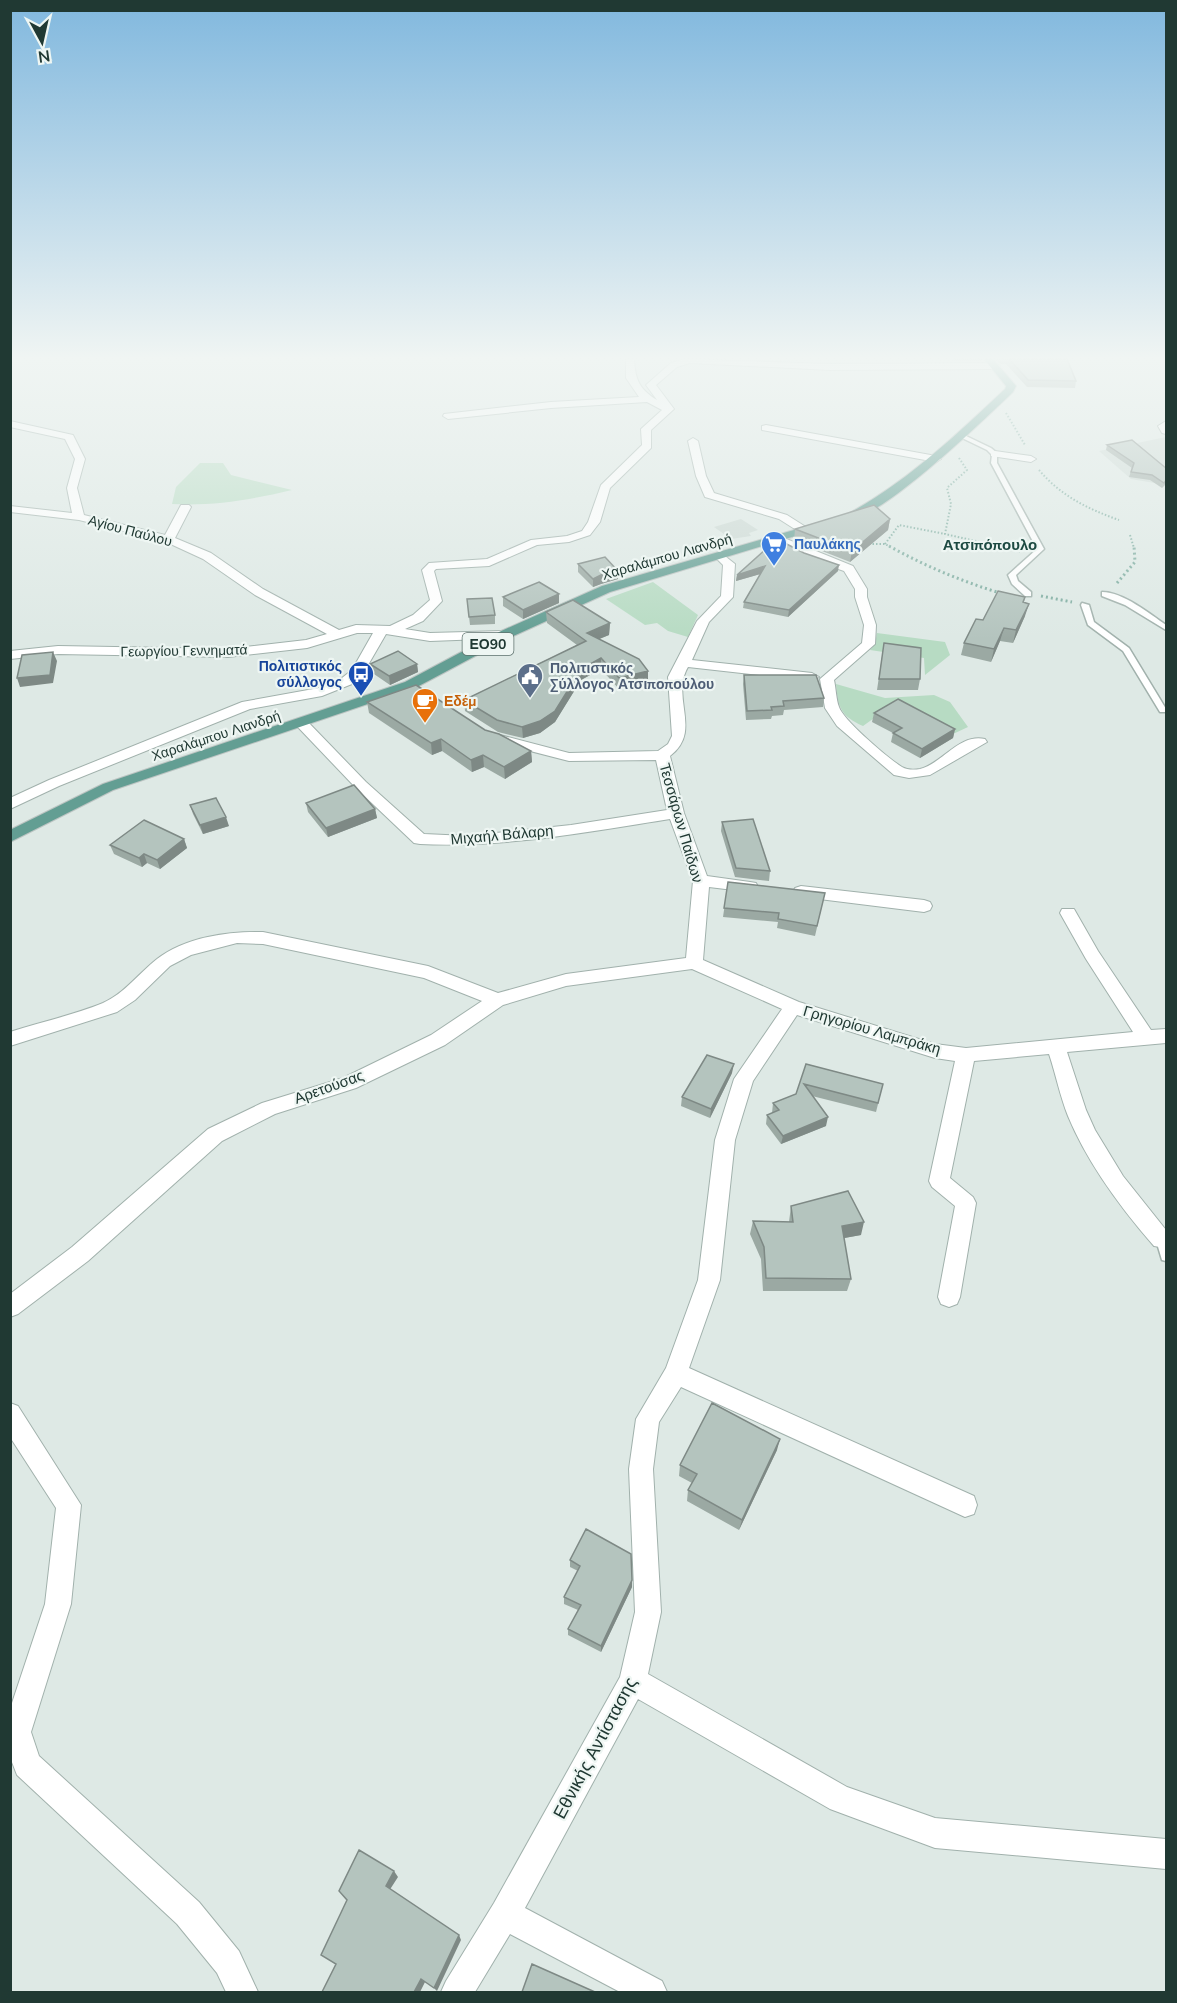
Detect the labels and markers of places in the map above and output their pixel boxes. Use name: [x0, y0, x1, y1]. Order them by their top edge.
supermarket icon: Παυλάκης: [759, 529, 789, 567]
place label: Παυλάκης: [794, 535, 861, 554]
place label: Πολιτιστικός σύλλογος: [259, 657, 342, 692]
bus stop icon: Πολιτιστικός σύλλογος: [346, 659, 376, 697]
place label: Πολιτιστικός Σύλλογος Ατσιποπούλου: [550, 659, 714, 694]
public building icon: Πολιτιστικός Σύλλογος Ατσιποπούλου: [515, 661, 545, 699]
cafe icon: Εδέμ: [410, 686, 440, 724]
place label: Εδέμ: [444, 692, 476, 711]

